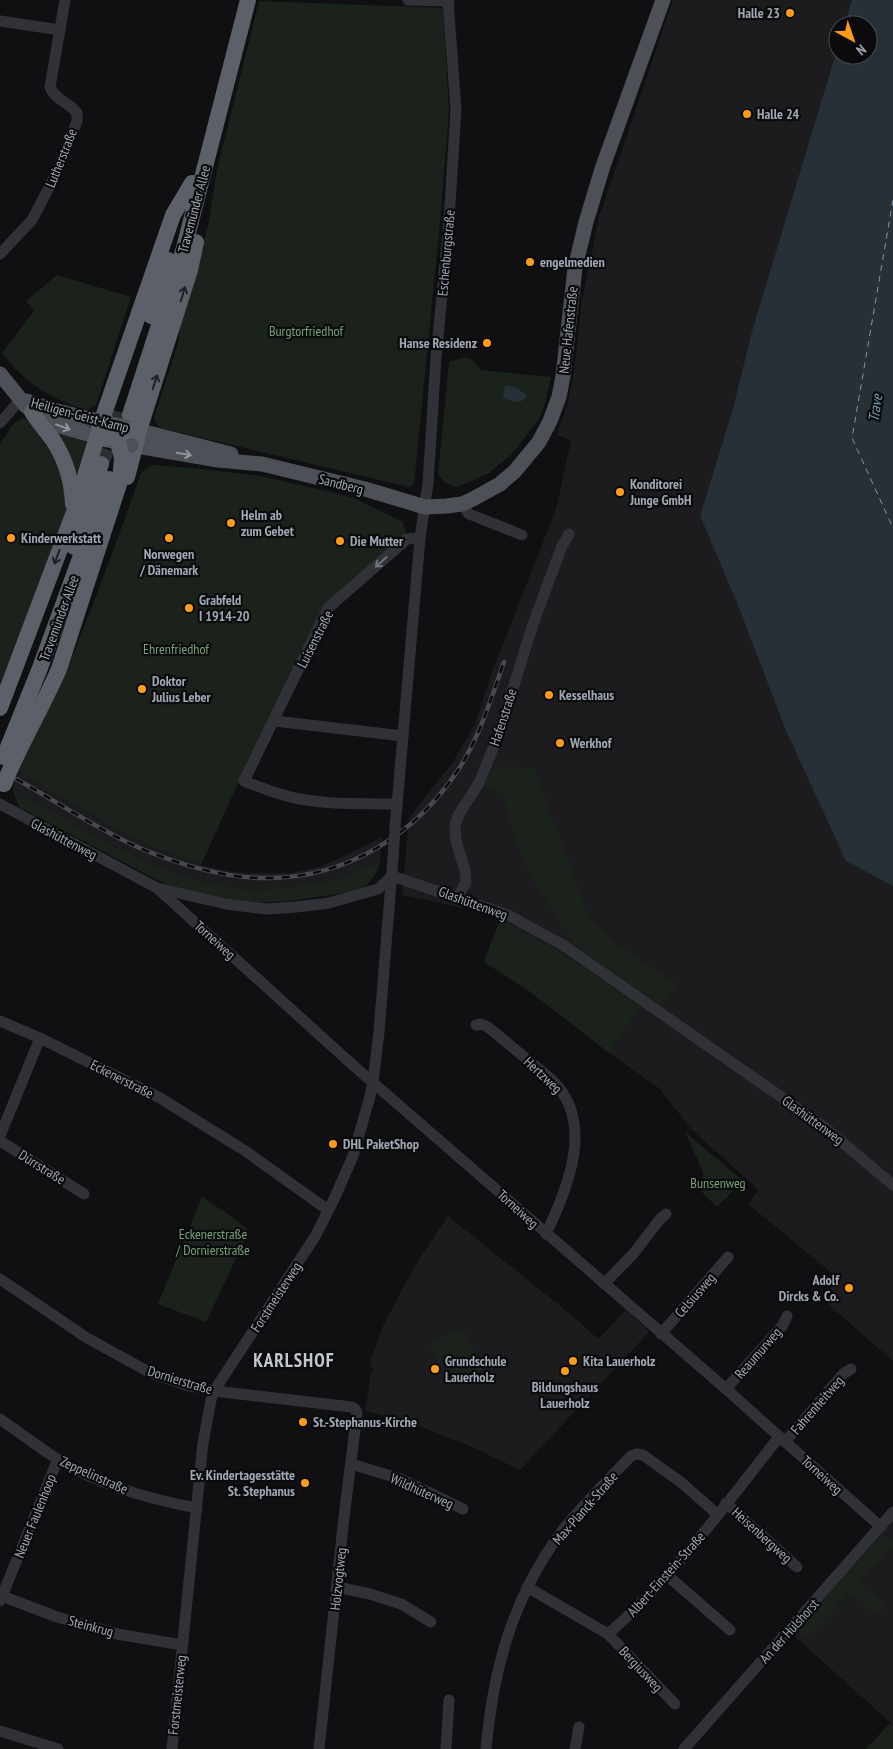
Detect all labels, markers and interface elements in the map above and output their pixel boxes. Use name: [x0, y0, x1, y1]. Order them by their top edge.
place label: Halle 23: [738, 4, 780, 22]
marker: Halle 23: [784, 7, 796, 19]
north arrow: [828, 15, 878, 65]
text: N: [853, 41, 870, 59]
place label: Halle 24: [757, 105, 800, 123]
marker: Halle 24: [741, 108, 753, 120]
street label: Lutherstraße: [41, 126, 81, 190]
street label: Travemünder Allee: [174, 163, 214, 255]
street label: Eschenburgstraße: [433, 209, 459, 297]
place label: engelmedien: [540, 253, 605, 271]
marker: engelmedien: [524, 256, 536, 268]
street label: Neue Hafenstraße: [554, 285, 582, 374]
one-way arrow: [178, 286, 188, 302]
park label: Burgtorfriedhof: [269, 322, 343, 340]
place label: Hanse Residenz: [399, 334, 477, 352]
marker: Hanse Residenz: [481, 337, 493, 349]
one-way arrow: [151, 375, 160, 391]
water label: Trave: [864, 392, 886, 423]
street label: Heiligen-Geist-Kamp: [29, 393, 131, 437]
one-way arrow: [55, 423, 71, 432]
one-way arrow: [175, 450, 191, 460]
street label: Sandberg: [317, 470, 365, 498]
place label: Konditorei Junge GmbH: [629, 475, 691, 509]
marker: Konditorei Junge GmbH: [614, 486, 626, 498]
place label: Helm ab zum Gebet: [241, 506, 294, 540]
marker: Helm ab zum Gebet: [225, 517, 237, 529]
place label: Kinderwerkstatt: [21, 529, 101, 547]
marker: Kinderwerkstatt: [5, 532, 17, 544]
marker: Norwegen / Dänemark: [163, 532, 175, 544]
place label: Die Mutter: [350, 532, 404, 550]
marker: Die Mutter: [334, 535, 346, 547]
place label: Norwegen / Dänemark: [139, 545, 198, 579]
one-way arrow: [51, 550, 60, 565]
one-way arrow: [374, 557, 387, 568]
street label: Travemünder Allee: [35, 572, 83, 663]
place label: Grabfeld I 1914-20: [199, 591, 250, 625]
marker: Grabfeld I 1914-20: [183, 602, 195, 614]
street label: Luisenstraße: [293, 607, 337, 671]
park label: Ehrenfriedhof: [143, 640, 209, 658]
place label: Doktor Julius Leber: [151, 672, 212, 706]
marker: Doktor Julius Leber: [136, 683, 148, 695]
street label: Hafenstraße: [485, 686, 521, 748]
place label: Kesselhaus: [559, 686, 614, 704]
marker: Kesselhaus: [543, 689, 555, 701]
place label: Werkhof: [569, 734, 613, 752]
marker: Werkhof: [554, 737, 566, 749]
street label: Glashüttenweg: [28, 814, 100, 864]
street label: Glashüttenweg: [436, 882, 510, 924]
street label: Torneiweg: [191, 917, 239, 963]
street label: Hertzweg: [520, 1053, 566, 1097]
street label: Eckenerstraße: [87, 1055, 157, 1103]
street label: Glashüttenweg: [779, 1092, 847, 1148]
place label: DHL PaketShop: [343, 1135, 419, 1153]
marker: DHL PaketShop: [327, 1138, 339, 1150]
street label: Dürrstraße: [15, 1146, 69, 1188]
park label: Bunsenweg: [690, 1174, 746, 1192]
street label: Torneiweg: [494, 1186, 542, 1232]
park label: Eckenerstraße / Dornierstraße: [175, 1225, 250, 1259]
street label: Forstmeisterweg: [247, 1258, 305, 1336]
street label: Celsiusweg: [671, 1269, 719, 1321]
place label: Adolf Dircks & Co.: [779, 1271, 840, 1305]
marker: Adolf Dircks & Co.: [843, 1282, 855, 1294]
street label: Reaumurweg: [731, 1324, 785, 1382]
district label: KARLSHOF: [253, 1348, 335, 1372]
place label: Grundschule Lauerholz: [445, 1352, 507, 1386]
place label: Kita Lauerholz: [583, 1352, 655, 1370]
marker: Kita Lauerholz: [567, 1355, 579, 1367]
street label: Dornierstraße: [145, 1362, 215, 1398]
marker: Grundschule Lauerholz: [429, 1363, 441, 1375]
marker: Bildungshaus Lauerholz: [559, 1365, 571, 1377]
street label: Fahrenheitweg: [787, 1372, 847, 1438]
place label: Bildungshaus Lauerholz: [532, 1378, 598, 1412]
place label: St.-Stephanus-Kirche: [313, 1413, 417, 1431]
marker: St.-Stephanus-Kirche: [297, 1416, 309, 1428]
street label: Zeppelinstraße: [57, 1452, 131, 1498]
street label: Torneiweg: [798, 1452, 846, 1498]
place label: Ev. Kindertagesstätte St. Stephanus: [190, 1466, 295, 1500]
street label: Max-Planck-Straße: [548, 1468, 622, 1548]
street label: Wildhüterweg: [388, 1469, 456, 1513]
street label: Neuer Faulenhoop: [10, 1471, 60, 1561]
marker: Ev. Kindertagesstätte St. Stephanus: [299, 1477, 311, 1489]
street label: Heisenbergweg: [728, 1503, 796, 1567]
street label: Albert-Einstein-Straße: [623, 1528, 709, 1620]
street label: Holzvogtweg: [326, 1547, 350, 1611]
street label: An der Hülshorst: [755, 1595, 823, 1667]
street label: Steinkrug: [66, 1611, 116, 1641]
street label: Bergiusweg: [615, 1642, 667, 1696]
street label: Forstmeisterweg: [164, 1654, 190, 1736]

